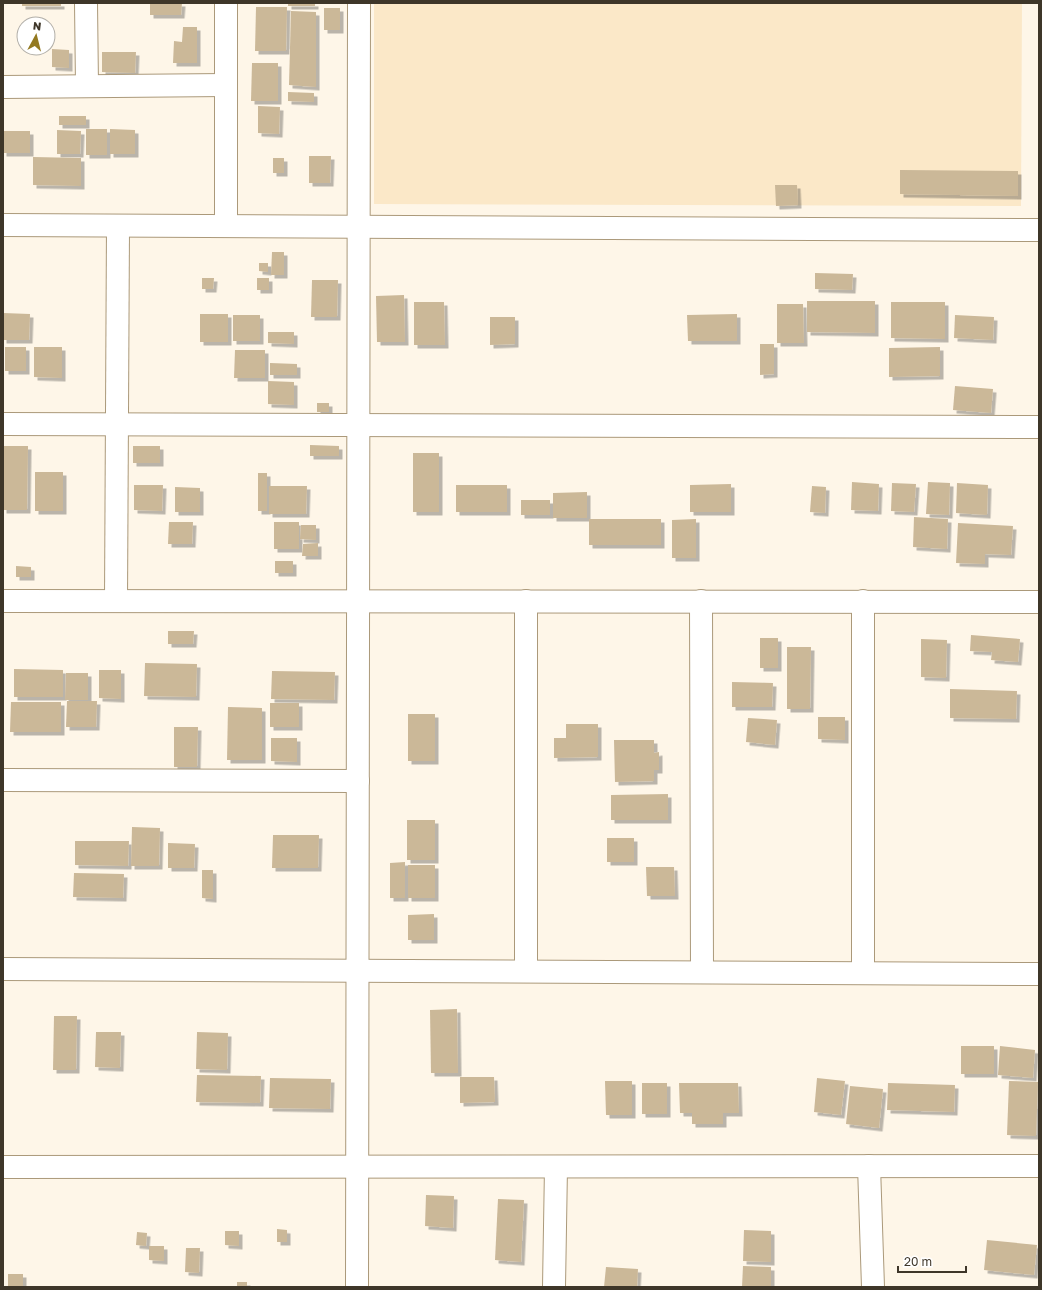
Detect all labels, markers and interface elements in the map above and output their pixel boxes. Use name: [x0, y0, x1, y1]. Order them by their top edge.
north arrow: [16, 16, 56, 56]
text: N: [32, 19, 42, 33]
scale bar: [898, 1248, 966, 1274]
text: 20 m: [904, 1254, 932, 1269]

